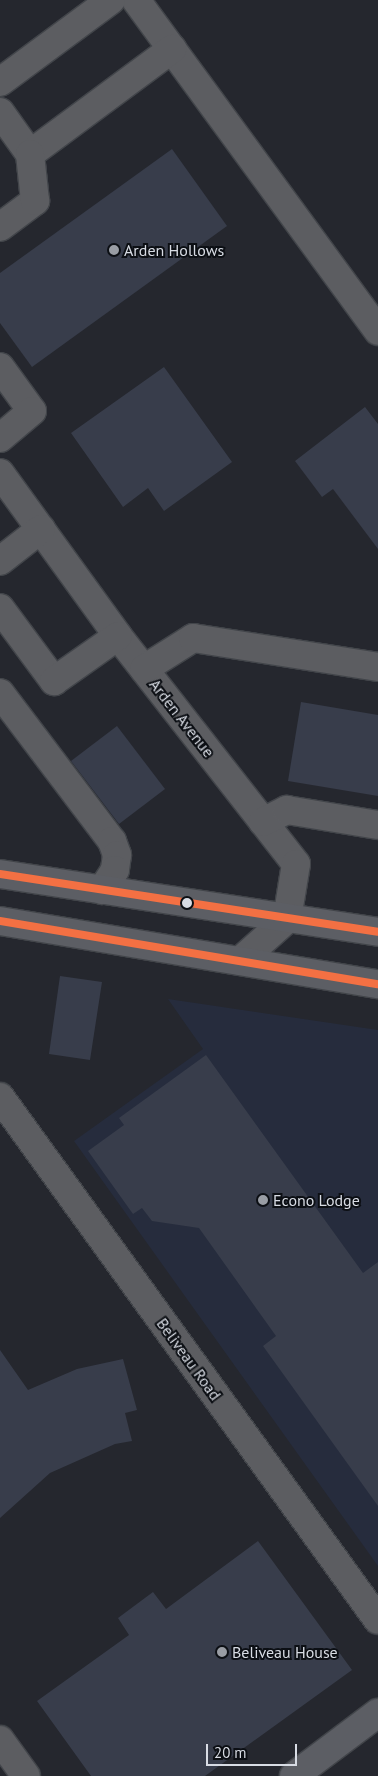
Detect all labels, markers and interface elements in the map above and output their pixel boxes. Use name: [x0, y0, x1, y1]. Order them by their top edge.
place label: Arden Hollows: [124, 240, 224, 260]
marker: Arden Hollows: [108, 244, 120, 256]
street label: Arden Avenue: [145, 675, 219, 761]
unlabelled marker: [182, 898, 192, 908]
place label: Econo Lodge: [273, 1190, 360, 1210]
marker: Econo Lodge: [257, 1194, 269, 1206]
street label: Beliveau Road: [153, 1314, 225, 1404]
place label: Beliveau House: [232, 1642, 338, 1662]
marker: Beliveau House: [216, 1646, 228, 1658]
scale bar: [208, 1734, 299, 1766]
text: 20 m: [214, 1743, 247, 1762]

